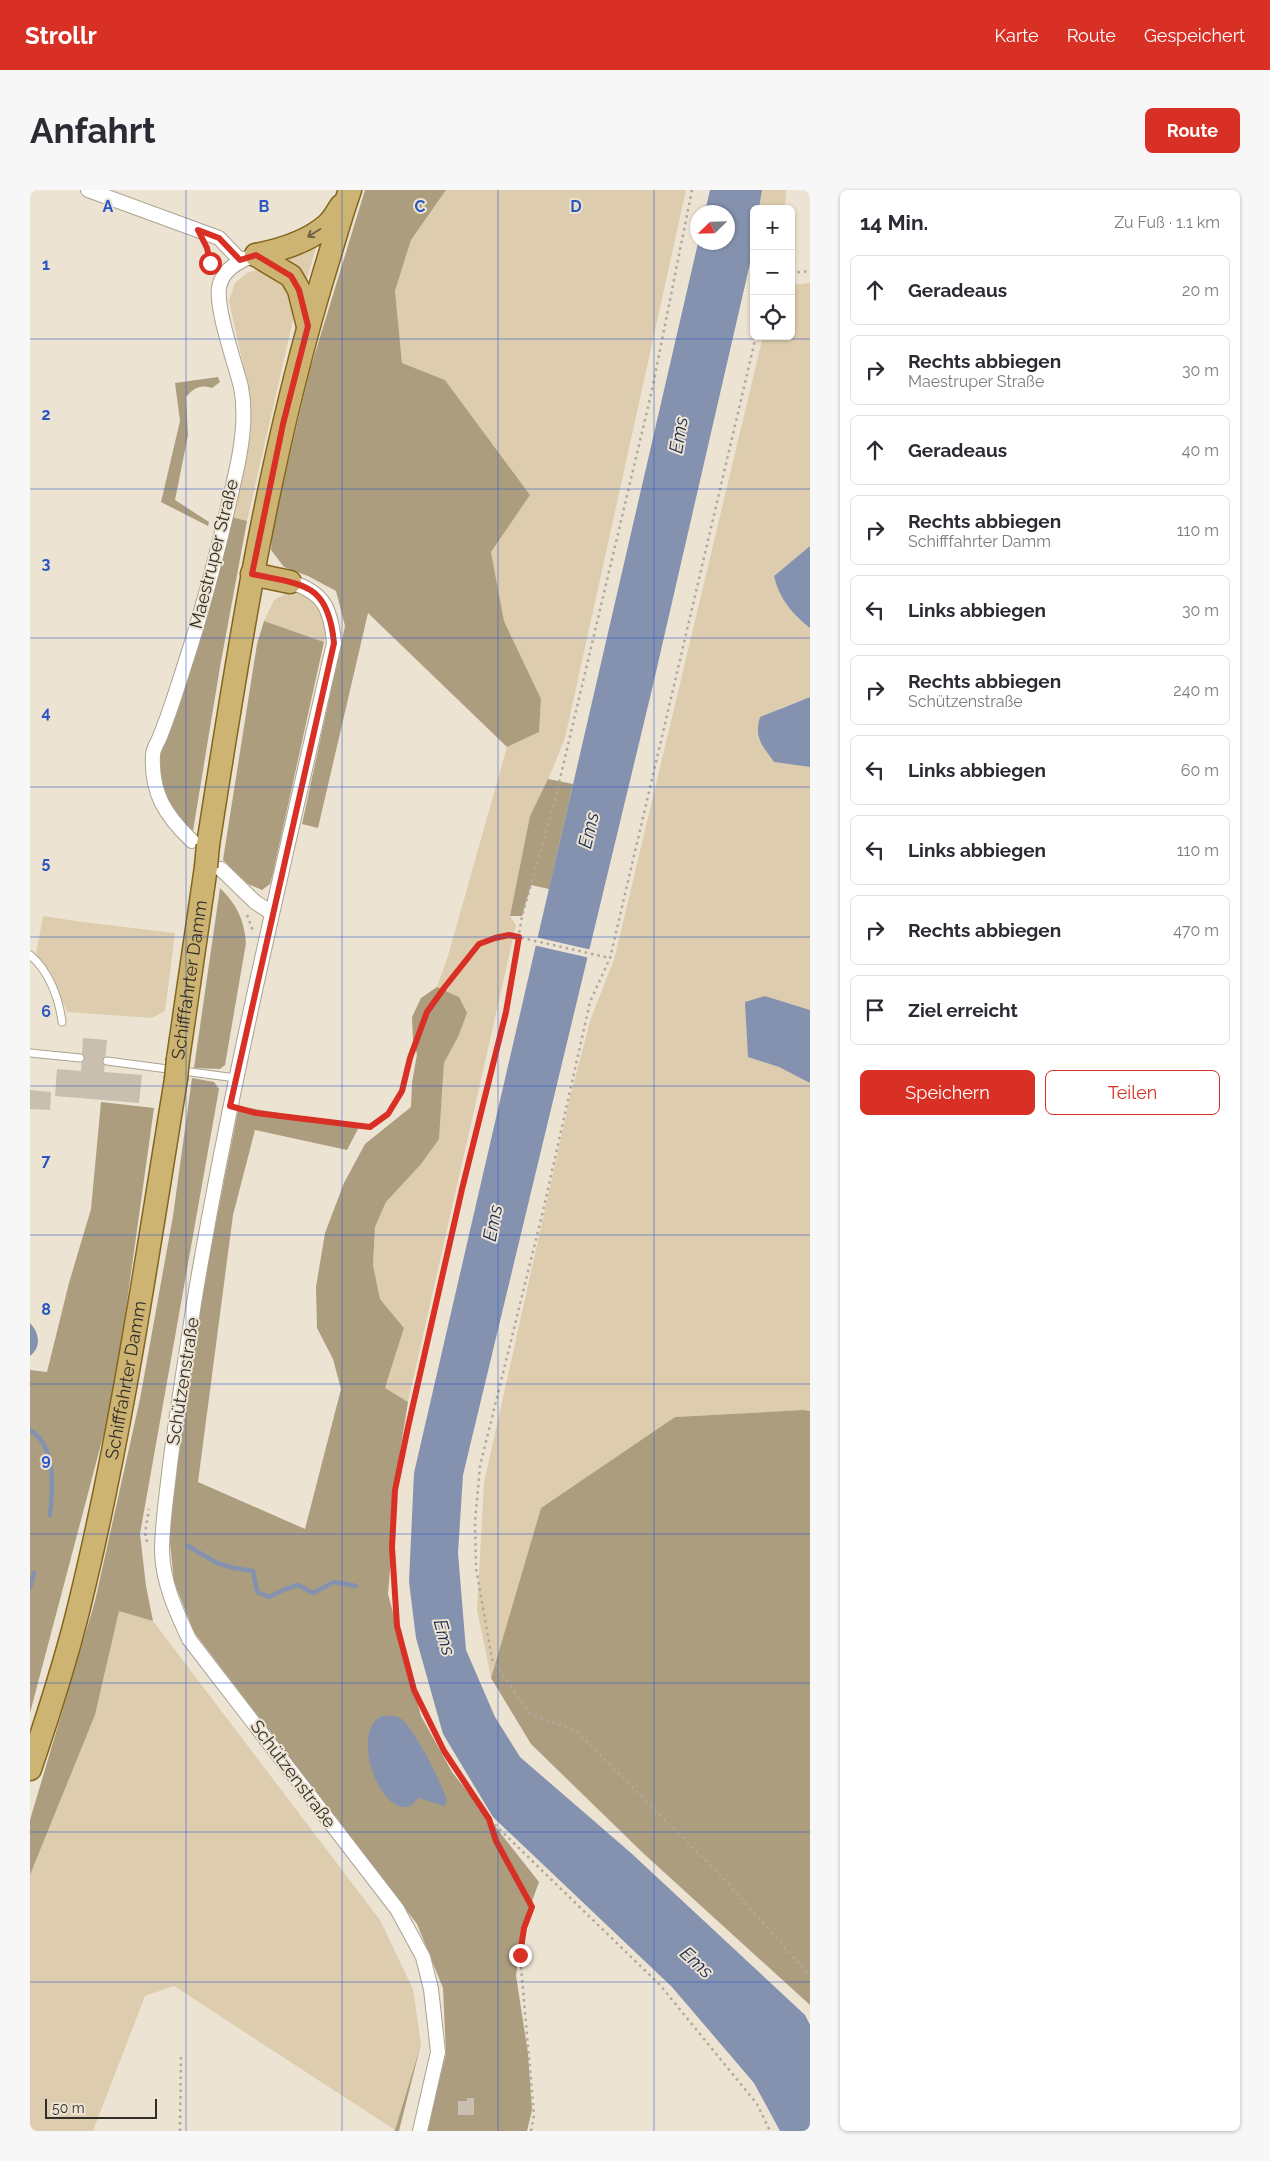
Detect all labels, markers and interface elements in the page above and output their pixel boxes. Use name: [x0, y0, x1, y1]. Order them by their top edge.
text: Strollr: [25, 21, 97, 50]
text: Karte: [995, 25, 1039, 46]
text: Route: [1067, 25, 1116, 46]
text: Gespeichert: [1144, 25, 1245, 46]
button: Route: [1145, 108, 1240, 153]
text: Anfahrt: [30, 110, 156, 151]
text: A: [103, 197, 114, 216]
text: B: [259, 197, 270, 216]
text: C: [415, 197, 426, 216]
text: D: [570, 197, 582, 216]
north arrow: [690, 205, 735, 250]
map controls: [750, 205, 795, 340]
button: +: [750, 205, 795, 250]
text: 14 Min.: [860, 210, 928, 235]
text: Zu Fuß · 1.1 km: [1114, 213, 1220, 232]
one-way arrow: [307, 228, 321, 238]
button: −: [750, 250, 795, 295]
route start: [199, 252, 222, 275]
text: 1: [42, 255, 50, 274]
icon: ahead: [861, 276, 889, 304]
text: Geradeaus: [908, 279, 1007, 301]
text: 20 m: [1182, 281, 1219, 300]
button: locate: [750, 295, 795, 340]
text: Rechts abbiegen: [908, 350, 1061, 372]
icon: right: [861, 356, 889, 384]
text: 30 m: [1182, 361, 1219, 380]
text: Maestruper Straße: [908, 372, 1044, 391]
text: 2: [41, 405, 51, 424]
water label: Ems: [664, 415, 692, 455]
icon: ahead: [861, 436, 889, 464]
text: Geradeaus: [908, 439, 1007, 461]
text: 40 m: [1182, 441, 1219, 460]
street label: Maestruper Straße: [185, 477, 242, 631]
text: Rechts abbiegen: [908, 510, 1061, 532]
icon: right: [861, 516, 889, 544]
text: 110 m: [1177, 521, 1219, 540]
text: Schifffahrter Damm: [908, 532, 1051, 551]
text: 3: [42, 554, 51, 573]
icon: left: [861, 596, 889, 624]
text: Links abbiegen: [908, 599, 1046, 621]
text: 30 m: [1182, 601, 1219, 620]
text: Rechts abbiegen: [908, 670, 1061, 692]
icon: right: [861, 676, 889, 704]
text: 240 m: [1173, 681, 1219, 700]
text: Schützenstraße: [908, 692, 1023, 711]
text: 4: [41, 703, 51, 722]
icon: left: [861, 756, 889, 784]
text: Links abbiegen: [908, 759, 1046, 781]
text: 60 m: [1181, 761, 1219, 780]
water label: Ems: [573, 810, 603, 850]
icon: left: [861, 836, 889, 864]
text: Links abbiegen: [908, 839, 1046, 861]
text: 110 m: [1177, 841, 1219, 860]
text: 5: [42, 853, 51, 872]
street label: Schifffahrter Damm: [167, 899, 211, 1061]
icon: right: [861, 916, 889, 944]
text: Rechts abbiegen: [908, 919, 1061, 941]
text: 470 m: [1173, 921, 1219, 940]
icon: arrive: [861, 996, 889, 1024]
text: Ziel erreicht: [908, 999, 1018, 1021]
text: 6: [41, 1002, 51, 1021]
button: Speichern: [860, 1070, 1035, 1115]
button: Teilen: [1045, 1070, 1220, 1115]
text: 7: [42, 1151, 51, 1170]
water label: Ems: [478, 1203, 506, 1243]
street label: Schifffahrter Damm: [101, 1299, 150, 1461]
text: 8: [41, 1300, 51, 1319]
street label: Schützenstraße: [162, 1315, 203, 1446]
text: 9: [41, 1450, 51, 1469]
water label: Ems: [430, 1616, 460, 1658]
street label: Schützenstraße: [246, 1716, 341, 1832]
water label: Ems: [676, 1942, 718, 1982]
route end: [509, 1944, 532, 1967]
scale bar: [45, 2096, 158, 2119]
text: 50 m: [52, 2100, 85, 2116]

